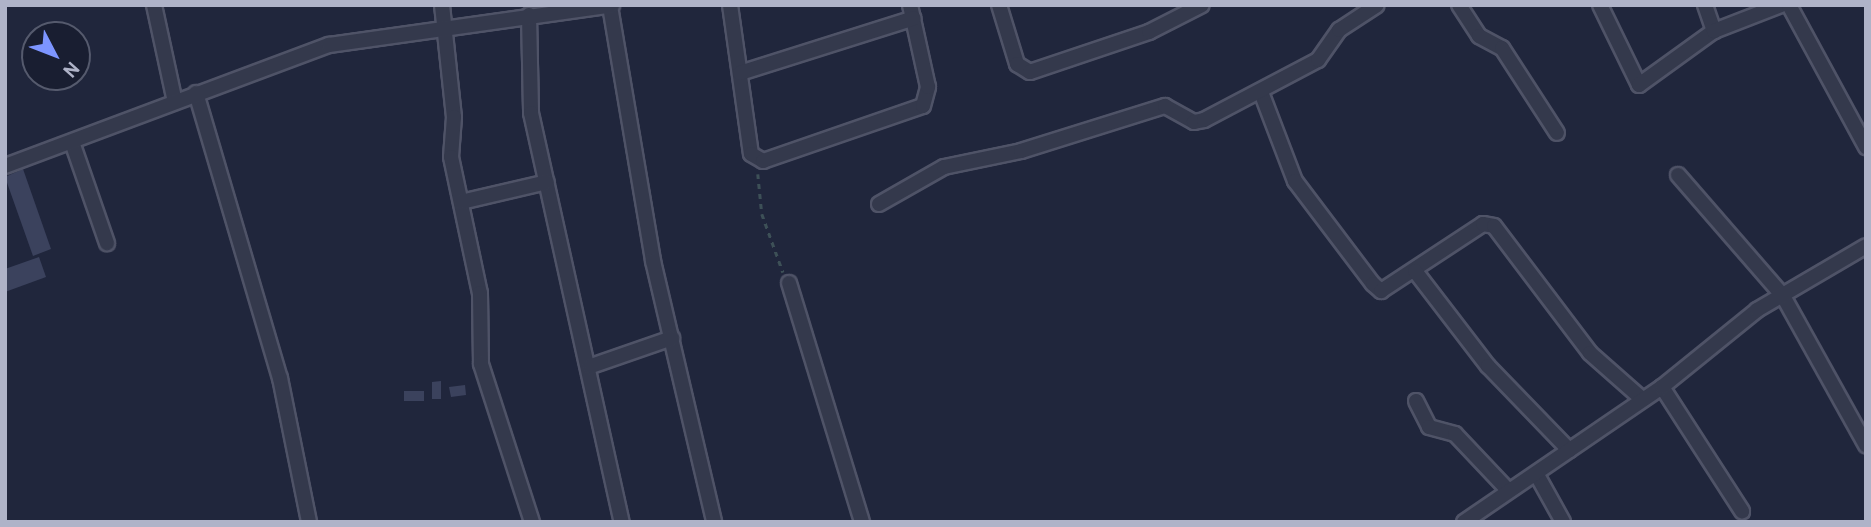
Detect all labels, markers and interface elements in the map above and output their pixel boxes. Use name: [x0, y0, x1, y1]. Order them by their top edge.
north arrow: [21, 21, 91, 91]
text: N: [57, 56, 84, 82]

